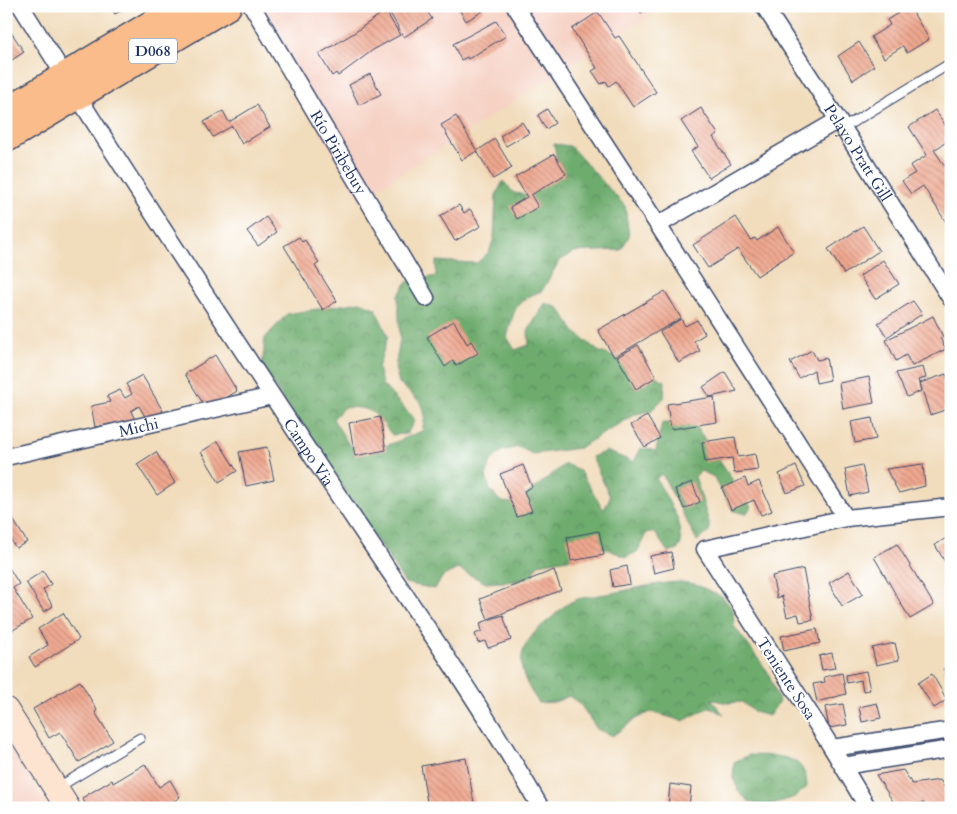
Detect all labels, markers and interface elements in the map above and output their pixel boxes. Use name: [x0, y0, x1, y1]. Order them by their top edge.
road number: D068: [129, 38, 177, 64]
street label: Pelayo Pratt Gill: [818, 100, 896, 206]
street label: Río Piribebuy: [305, 106, 372, 199]
street label: Michi: [117, 412, 161, 443]
street label: Campo Via: [278, 414, 339, 491]
street label: Teniente Sosa: [751, 633, 821, 724]

